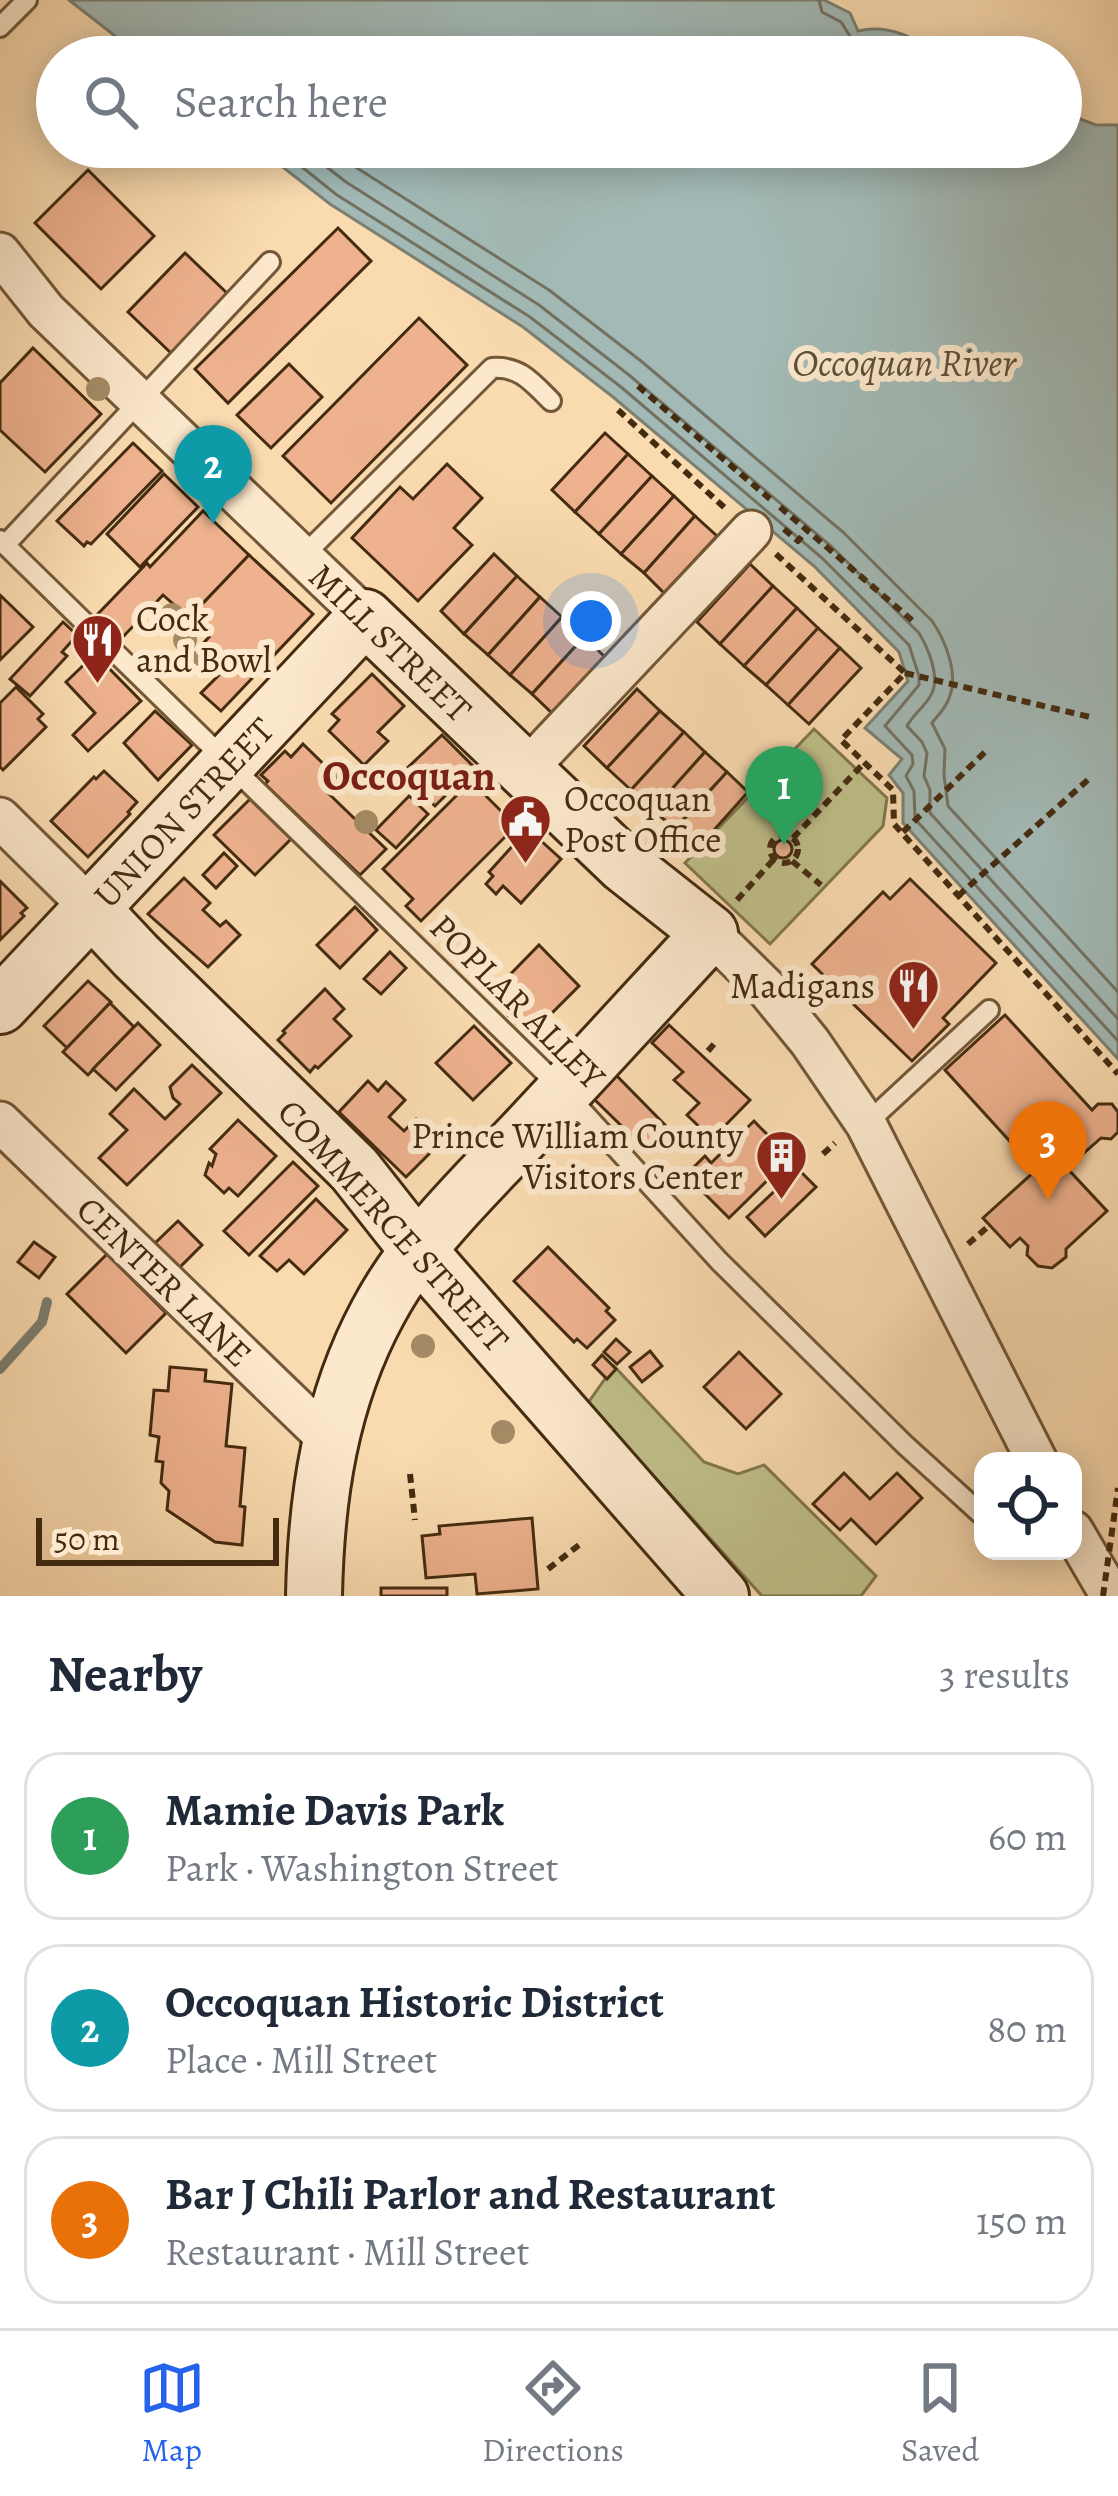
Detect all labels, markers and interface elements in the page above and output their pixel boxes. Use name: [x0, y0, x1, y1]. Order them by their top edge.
search box: [36, 36, 1082, 168]
icon: search: [78, 69, 144, 135]
text: Search here: [174, 71, 388, 133]
water label: Occoquan River: [792, 336, 1017, 389]
pin: 2: [174, 425, 252, 524]
street label: MILL STREET: [298, 552, 483, 733]
your location: [561, 591, 621, 651]
place label: Cock and Bowl: [136, 594, 272, 684]
restaurant icon: Cock and Bowl: [69, 611, 125, 685]
street label: UNION STREET: [82, 706, 285, 918]
pin: 1: [745, 746, 823, 845]
district label: Occoquan: [322, 747, 496, 804]
place label: Occoquan Post Office: [564, 774, 721, 864]
public building icon: Occoquan Post Office: [497, 791, 553, 865]
street label: POPLAR ALLEY: [419, 903, 617, 1101]
restaurant icon: Madigans: [886, 957, 942, 1031]
place label: Madigans: [730, 961, 875, 1010]
street label: COMMERCE STREET: [267, 1088, 521, 1363]
pin: 3: [1009, 1101, 1087, 1200]
place label: Prince William County Visitors Center: [411, 1111, 744, 1201]
building icon: Prince William County Visitors Center: [754, 1128, 810, 1202]
street label: CENTER LANE: [66, 1185, 263, 1378]
map controls: [974, 1452, 1082, 1560]
button: locate: [974, 1452, 1082, 1560]
scale bar: [36, 1512, 279, 1565]
text: 50 m: [54, 1516, 120, 1561]
text: Nearby: [48, 1639, 202, 1709]
text: 3 results: [939, 1648, 1070, 1701]
text: Mamie Davis Park: [165, 1779, 504, 1841]
text: 1: [83, 1810, 97, 1863]
text: 60 m: [988, 1810, 1067, 1863]
text: Park · Washington Street: [165, 1841, 558, 1894]
text: Occoquan Historic District: [165, 1971, 664, 2033]
text: 2: [81, 2002, 99, 2055]
text: 80 m: [987, 2002, 1067, 2055]
text: Place · Mill Street: [165, 2033, 437, 2086]
text: Bar J Chili Parlor and Restaurant: [165, 2163, 776, 2225]
text: 3: [82, 2194, 98, 2247]
text: 150 m: [976, 2194, 1067, 2247]
text: Restaurant · Mill Street: [165, 2225, 529, 2278]
tab: Map: [139, 2355, 205, 2472]
tab: Directions: [482, 2355, 624, 2472]
tab: Saved: [901, 2355, 979, 2472]

